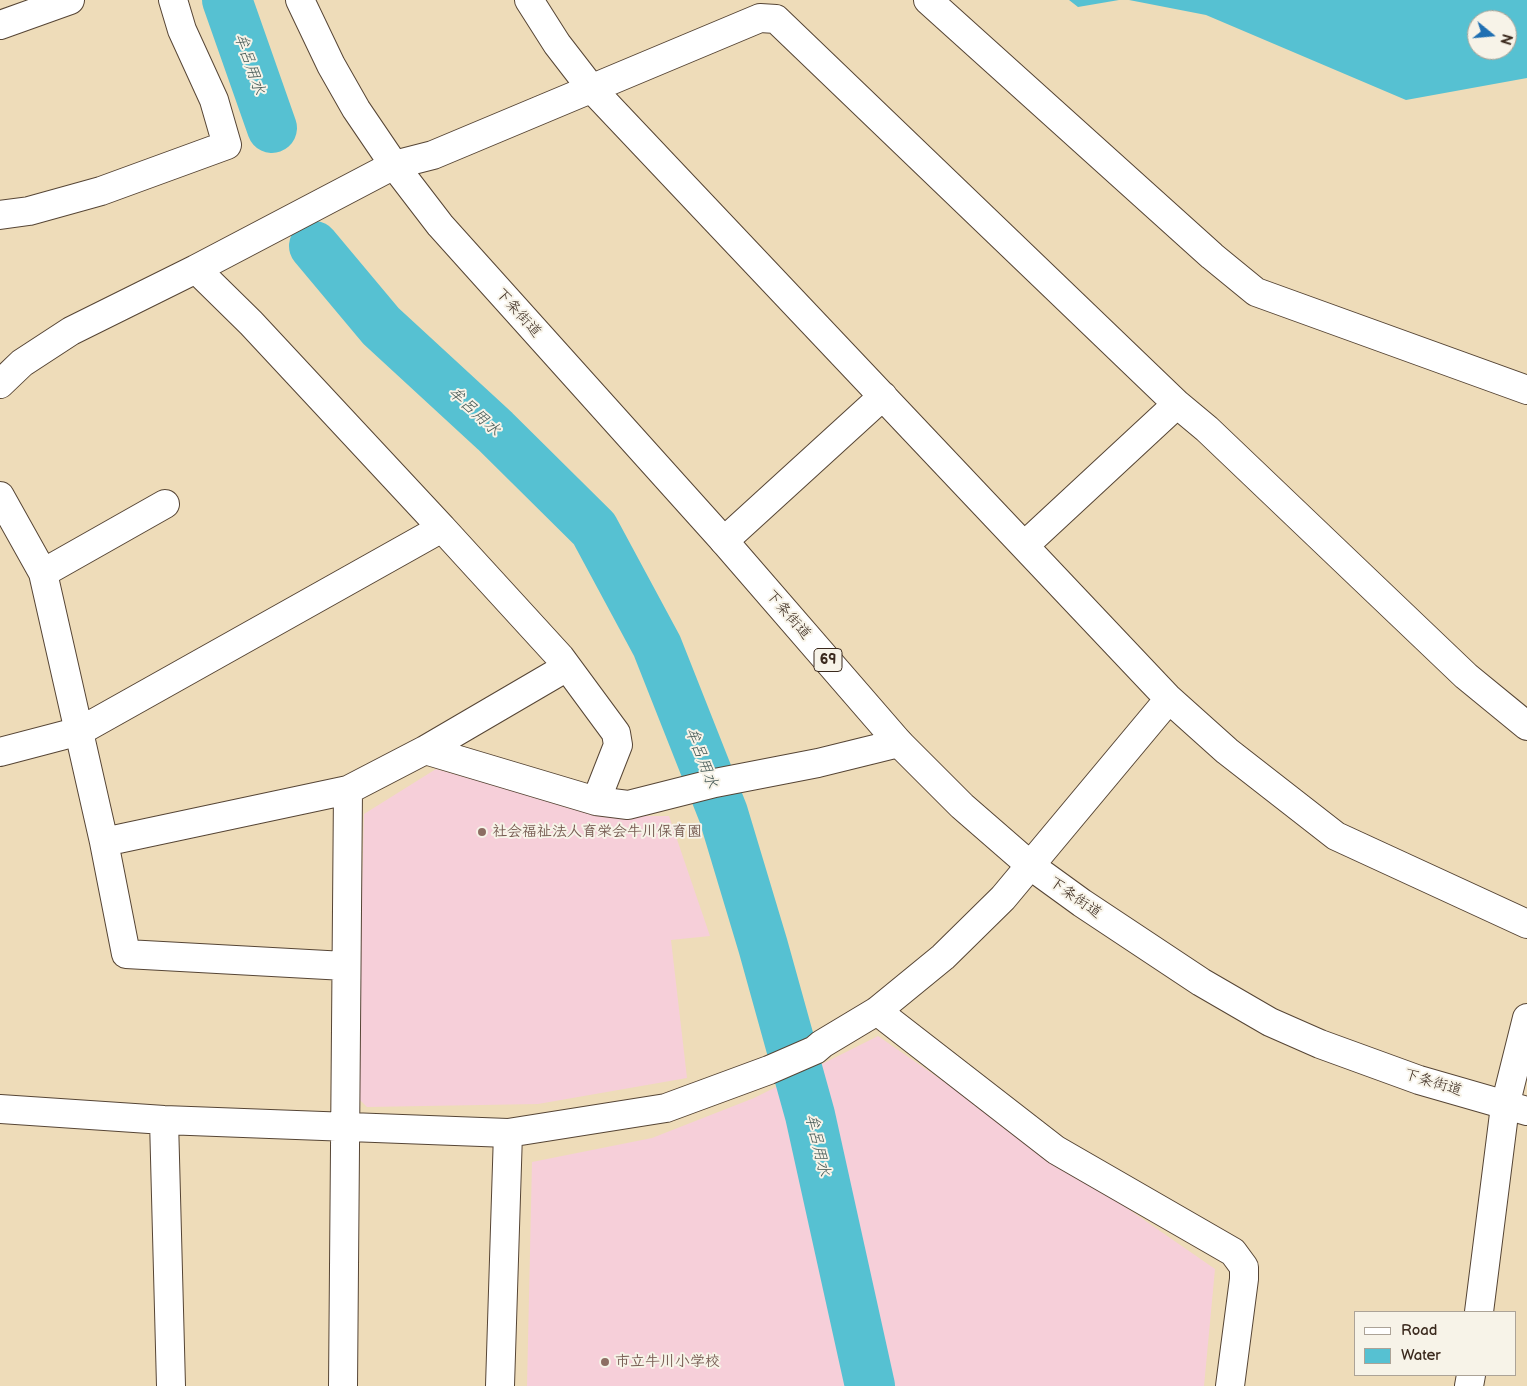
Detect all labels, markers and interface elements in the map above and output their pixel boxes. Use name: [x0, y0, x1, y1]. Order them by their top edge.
north arrow: [1467, 10, 1517, 60]
water label: 牟呂用水: [230, 31, 268, 97]
text: N: [1496, 32, 1516, 47]
street label: 下条街道: [491, 285, 545, 341]
water label: 牟呂用水: [444, 383, 504, 441]
street label: 下条街道: [762, 586, 814, 644]
road number: 69: [814, 648, 842, 672]
water label: 牟呂用水: [681, 725, 721, 791]
place label: 社会福祉法人育栄会牛川保育園: [492, 823, 702, 841]
marker: 社会福祉法人育栄会牛川保育園: [476, 826, 488, 838]
street label: 下条街道: [1045, 873, 1105, 923]
street label: 下条街道: [1402, 1066, 1464, 1100]
water label: 牟呂用水: [800, 1112, 834, 1178]
legend: [1354, 1311, 1517, 1376]
text: Road: [1401, 1321, 1437, 1340]
text: Water: [1401, 1346, 1441, 1365]
place label: 市立牛川小学校: [615, 1353, 720, 1371]
marker: 市立牛川小学校: [599, 1356, 611, 1368]

